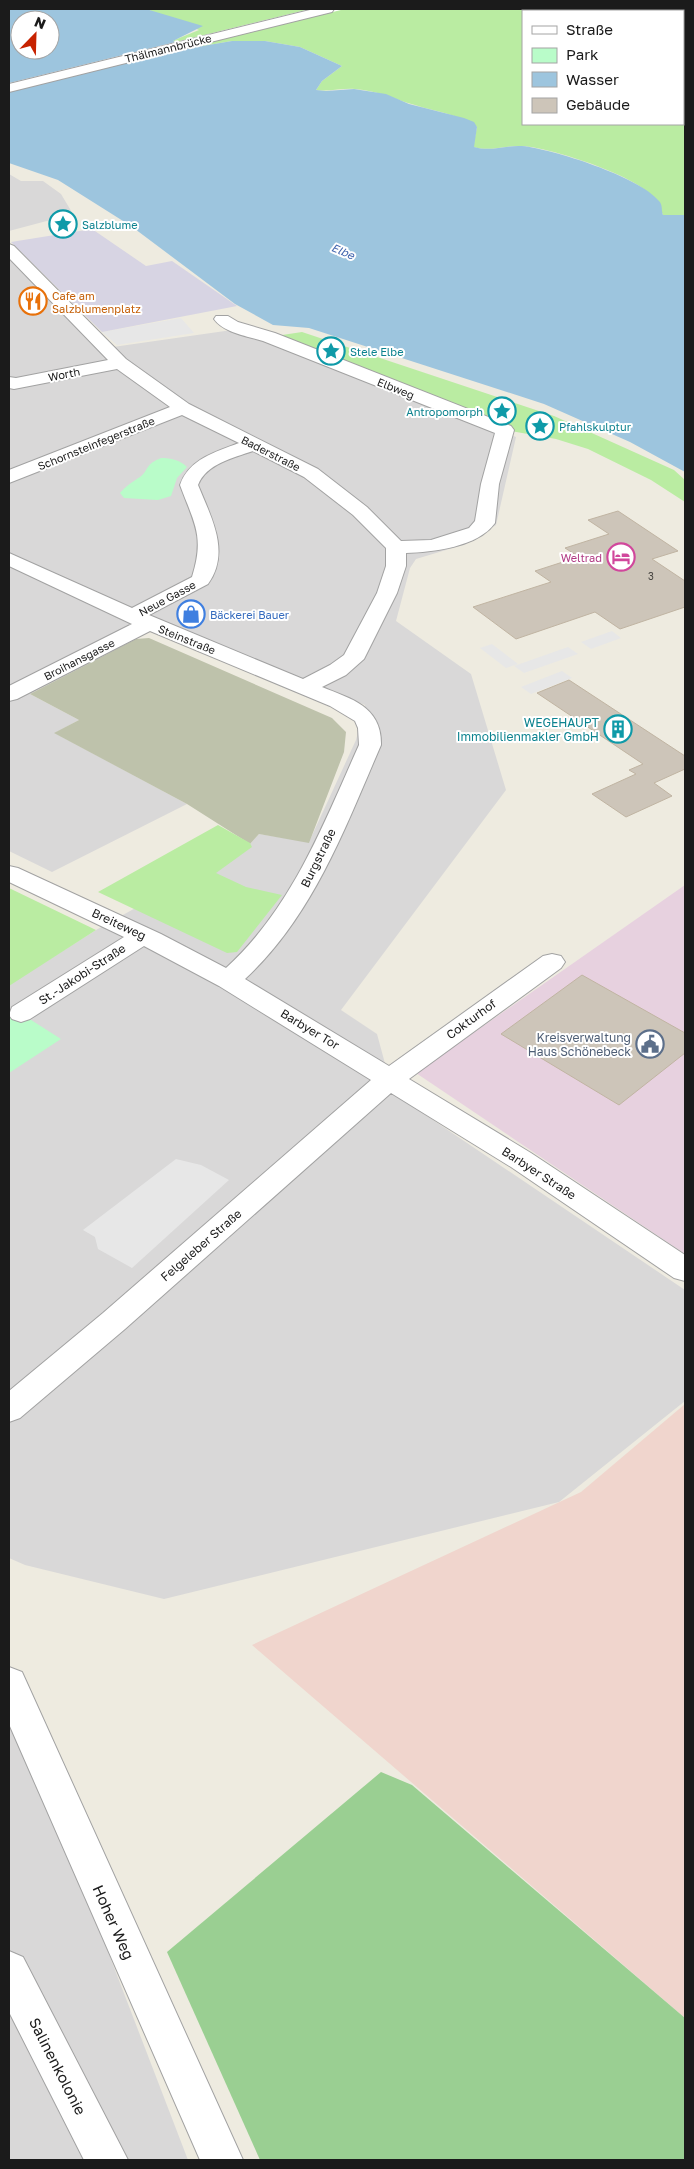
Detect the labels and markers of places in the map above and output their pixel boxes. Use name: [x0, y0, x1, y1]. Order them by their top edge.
place icon: Salzblume: [48, 209, 78, 239]
place label: Salzblume: [82, 218, 138, 231]
restaurant icon: Cafe am Salzblumenplatz: [18, 286, 48, 316]
place label: Cafe am Salzblumenplatz: [52, 289, 141, 315]
place icon: Stele Elbe: [316, 336, 346, 366]
place label: Stele Elbe: [350, 345, 404, 358]
place icon: Antropomorph: [487, 396, 517, 426]
place label: Antropomorph: [406, 405, 483, 418]
place icon: Pfahlskulptur: [525, 411, 555, 441]
place label: Pfahlskulptur: [559, 420, 632, 433]
hotel icon: Weltrad: [606, 542, 636, 572]
place label: Weltrad: [561, 551, 602, 564]
shop icon: Bäckerei Bauer: [176, 599, 206, 629]
place label: Bäckerei Bauer: [210, 608, 290, 621]
building icon: WEGEHAUPT Immobilienmakler GmbH: [603, 714, 633, 744]
place label: WEGEHAUPT Immobilienmakler GmbH: [457, 715, 600, 744]
public building icon: Kreisverwaltung Haus Schönebeck: [635, 1029, 665, 1059]
place label: Kreisverwaltung Haus Schönebeck: [528, 1030, 631, 1059]

